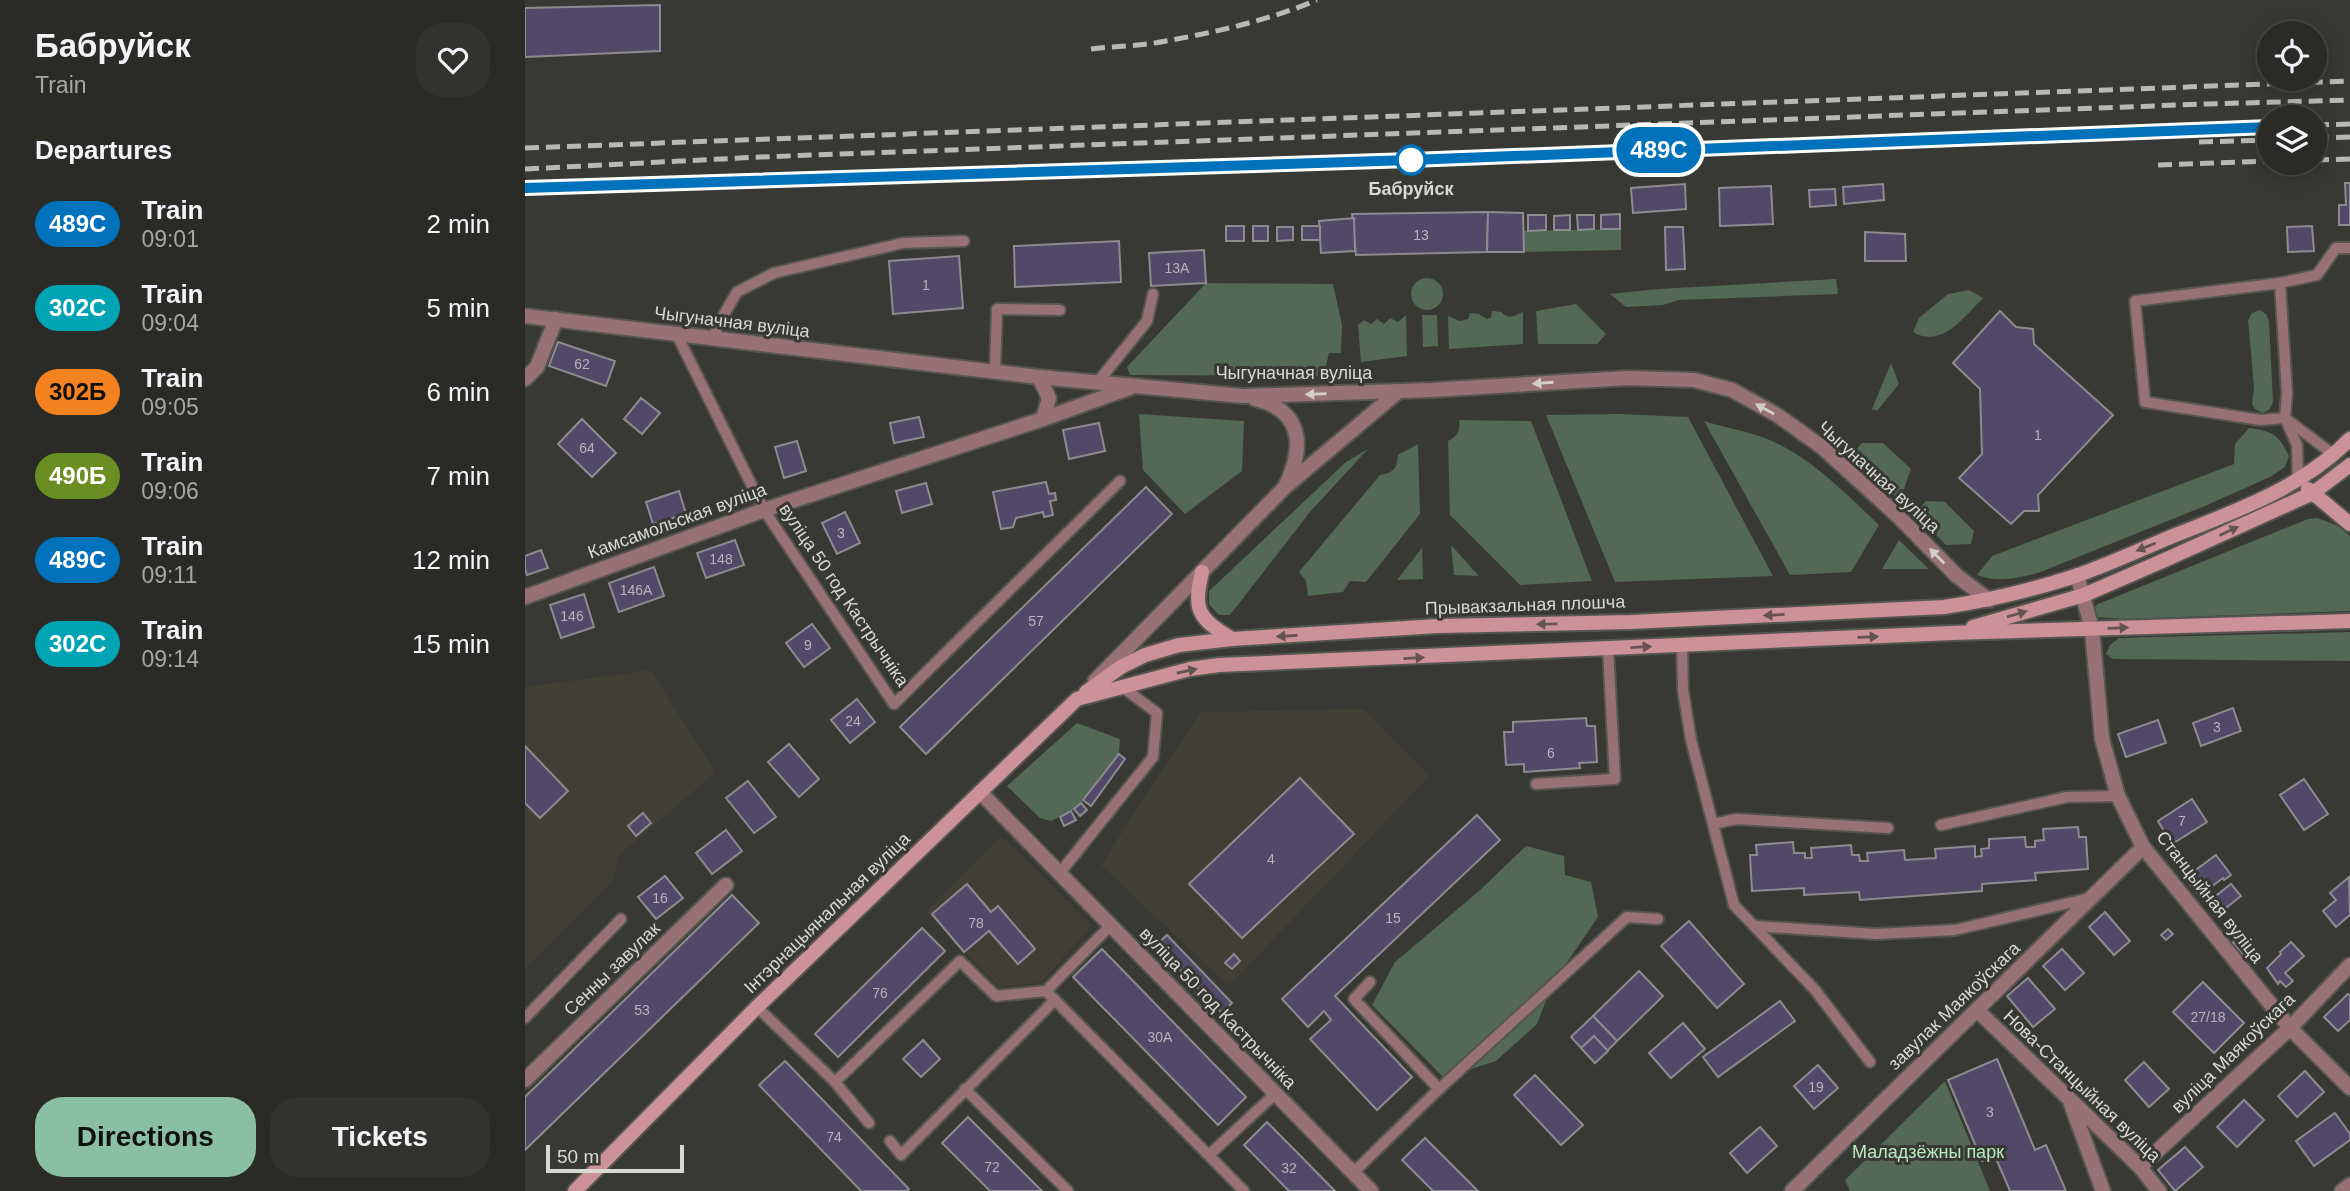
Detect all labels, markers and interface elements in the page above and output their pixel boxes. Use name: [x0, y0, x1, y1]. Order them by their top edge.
map controls: [2257, 21, 2327, 175]
button: locate: [2257, 21, 2327, 91]
button: heart: [416, 23, 490, 97]
text: Бабруйск: [35, 27, 191, 64]
text: Train: [35, 72, 87, 98]
button: layers: [2257, 105, 2327, 175]
line badge: 489С: [1610, 127, 1708, 173]
text: Departures: [35, 135, 172, 165]
text: 489С: [1630, 136, 1688, 163]
marker: Бабруйск: [1396, 145, 1426, 175]
place label: Бабруйск: [1369, 179, 1454, 199]
text: Train: [141, 195, 204, 225]
text: 2 min: [426, 209, 490, 239]
text: 489С: [49, 210, 106, 237]
text: 09:01: [141, 226, 199, 252]
house number: 13: [1413, 227, 1429, 243]
house number: 13А: [1165, 260, 1190, 276]
house number: 1: [922, 277, 930, 293]
text: Train: [141, 279, 204, 309]
text: 5 min: [426, 293, 490, 323]
text: 302С: [49, 294, 106, 321]
street label: Чыгуначная вуліца: [653, 303, 812, 342]
text: 09:04: [141, 310, 199, 336]
house number: 62: [574, 356, 590, 372]
text: Train: [141, 363, 203, 393]
street label: Чыгуначная вуліца: [1216, 363, 1373, 383]
text: 6 min: [426, 377, 490, 407]
text: 302Б: [49, 378, 106, 405]
one-way arrow: [1532, 378, 1554, 389]
one-way arrow: [1305, 388, 1327, 399]
text: 09:05: [141, 394, 199, 420]
one-way arrow: [1755, 403, 1774, 415]
street label: Чыгуначная вуліца: [1814, 417, 1945, 538]
house number: 1: [2034, 427, 2042, 443]
house number: 64: [579, 440, 595, 456]
text: Train: [141, 447, 203, 477]
text: 7 min: [426, 461, 490, 491]
text: 490Б: [49, 462, 106, 489]
text: 09:06: [141, 478, 199, 504]
street label: Камсамольская вуліца: [585, 479, 770, 563]
street label: вуліца 50 год Кастрычніка: [775, 500, 913, 691]
house number: 3: [837, 525, 845, 541]
one-way arrow: [2218, 525, 2239, 536]
text: Train: [141, 531, 204, 561]
one-way arrow: [2135, 542, 2156, 553]
text: 12 min: [412, 545, 490, 575]
text: 489С: [49, 546, 106, 573]
one-way arrow: [1929, 547, 1946, 564]
house number: 148: [709, 551, 733, 567]
text: 09:11: [141, 562, 197, 588]
house number: 146А: [620, 582, 653, 598]
street label: Прывакзальная плошча: [1424, 591, 1627, 618]
house number: 146: [560, 608, 584, 624]
one-way arrow: [1763, 609, 1785, 620]
one-way arrow: [2007, 609, 2028, 619]
house number: 57: [1028, 613, 1044, 629]
text: Train: [141, 615, 204, 645]
one-way arrow: [1535, 618, 1557, 629]
one-way arrow: [2107, 623, 2129, 634]
text: 15 min: [412, 629, 490, 659]
text: 302С: [49, 630, 106, 657]
one-way arrow: [1276, 631, 1298, 642]
one-way arrow: [1858, 631, 1880, 642]
house number: 9: [804, 637, 812, 653]
one-way arrow: [1630, 642, 1652, 653]
text: 09:14: [141, 646, 199, 672]
one-way arrow: [1403, 652, 1425, 663]
one-way arrow: [1176, 665, 1198, 676]
house number: 24: [845, 713, 861, 729]
house number: 3: [2213, 719, 2221, 735]
house number: 6: [1547, 745, 1555, 761]
house number: 7: [2178, 813, 2186, 829]
street label: Станцыйная вуліца: [2152, 827, 2268, 968]
street label: Інтэрнацыянальная вуліца: [740, 828, 915, 997]
house number: 4: [1267, 851, 1275, 867]
house number: 16: [652, 890, 668, 906]
house number: 15: [1385, 910, 1401, 926]
house number: 78: [968, 915, 984, 931]
street label: Сенны завулак: [560, 918, 664, 1020]
street label: вуліца 50 год Кастрычніка: [1136, 923, 1301, 1093]
street label: завулак Маякоўскага: [1884, 937, 2025, 1074]
house number: 76: [872, 985, 888, 1001]
street label: вуліца Маякоўскага: [2167, 988, 2299, 1117]
house number: 53: [634, 1002, 650, 1018]
street label: Нова-Станцыйная вуліца: [2000, 1006, 2165, 1167]
house number: 27/18: [2190, 1009, 2226, 1025]
house number: 30А: [1148, 1029, 1173, 1045]
house number: 19: [1808, 1079, 1824, 1095]
button: Directions: [35, 1097, 256, 1177]
button: Tickets: [270, 1097, 490, 1177]
house number: 3: [1986, 1104, 1994, 1120]
house number: 74: [826, 1129, 842, 1145]
scale bar: [546, 1142, 684, 1174]
park label: Маладзёжны парк: [1852, 1142, 2004, 1162]
text: 50 m: [557, 1146, 599, 1167]
house number: 72: [984, 1159, 1000, 1175]
house number: 32: [1281, 1160, 1297, 1176]

